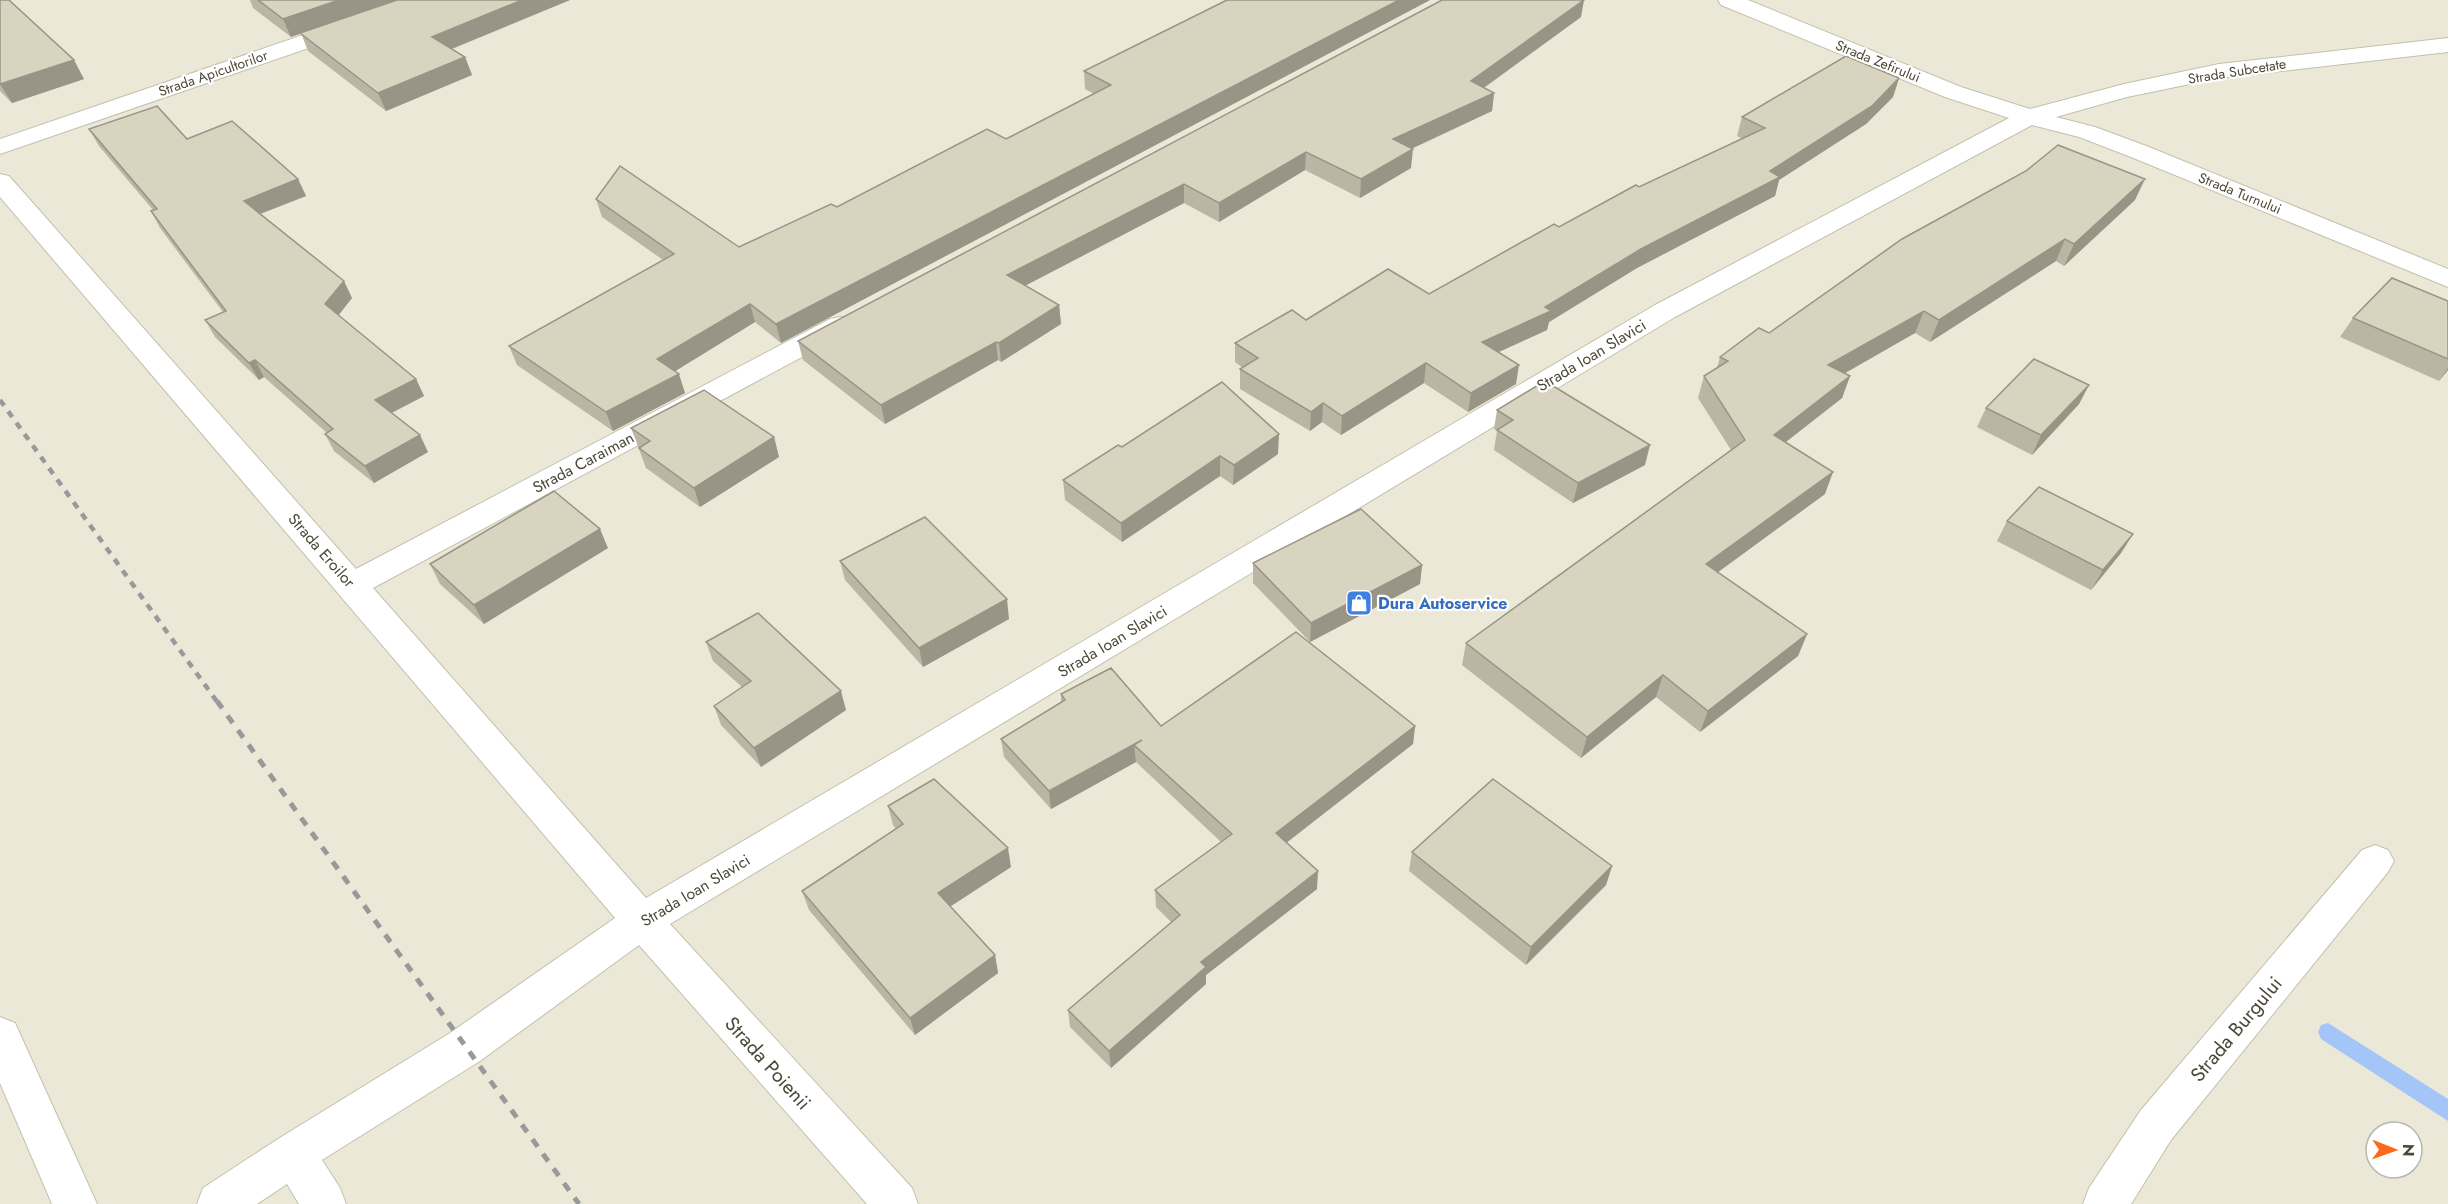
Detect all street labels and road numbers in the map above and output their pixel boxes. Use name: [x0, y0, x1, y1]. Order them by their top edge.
street label: Strada Zefirului: [1833, 35, 1923, 87]
street label: Strada Apicultorilor: [156, 45, 271, 101]
street label: Strada Subcetate: [2187, 53, 2287, 89]
street label: Strada Turnului: [2195, 167, 2285, 219]
street label: Strada Ioan Slavici: [1532, 314, 1650, 397]
street label: Strada Caraiman: [528, 426, 638, 499]
street label: Strada Eroilor: [283, 508, 361, 593]
street label: Strada Ioan Slavici: [1053, 600, 1171, 683]
street label: Strada Ioan Slavici: [636, 849, 754, 932]
street label: Strada Burgului: [2184, 970, 2289, 1088]
street label: Strada Poienii: [718, 1010, 818, 1116]

